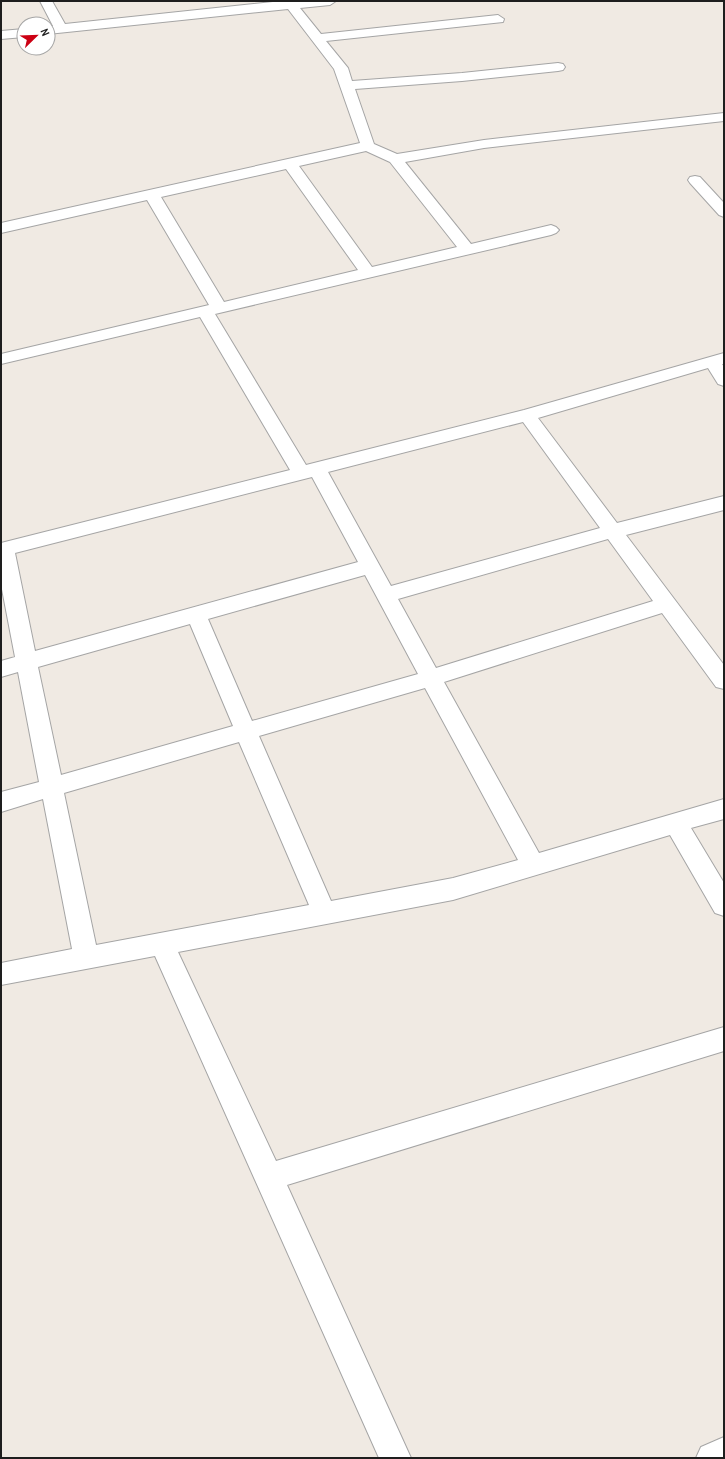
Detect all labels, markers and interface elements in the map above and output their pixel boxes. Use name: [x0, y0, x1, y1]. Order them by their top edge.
north arrow: [16, 16, 56, 56]
text: N: [37, 26, 53, 38]

